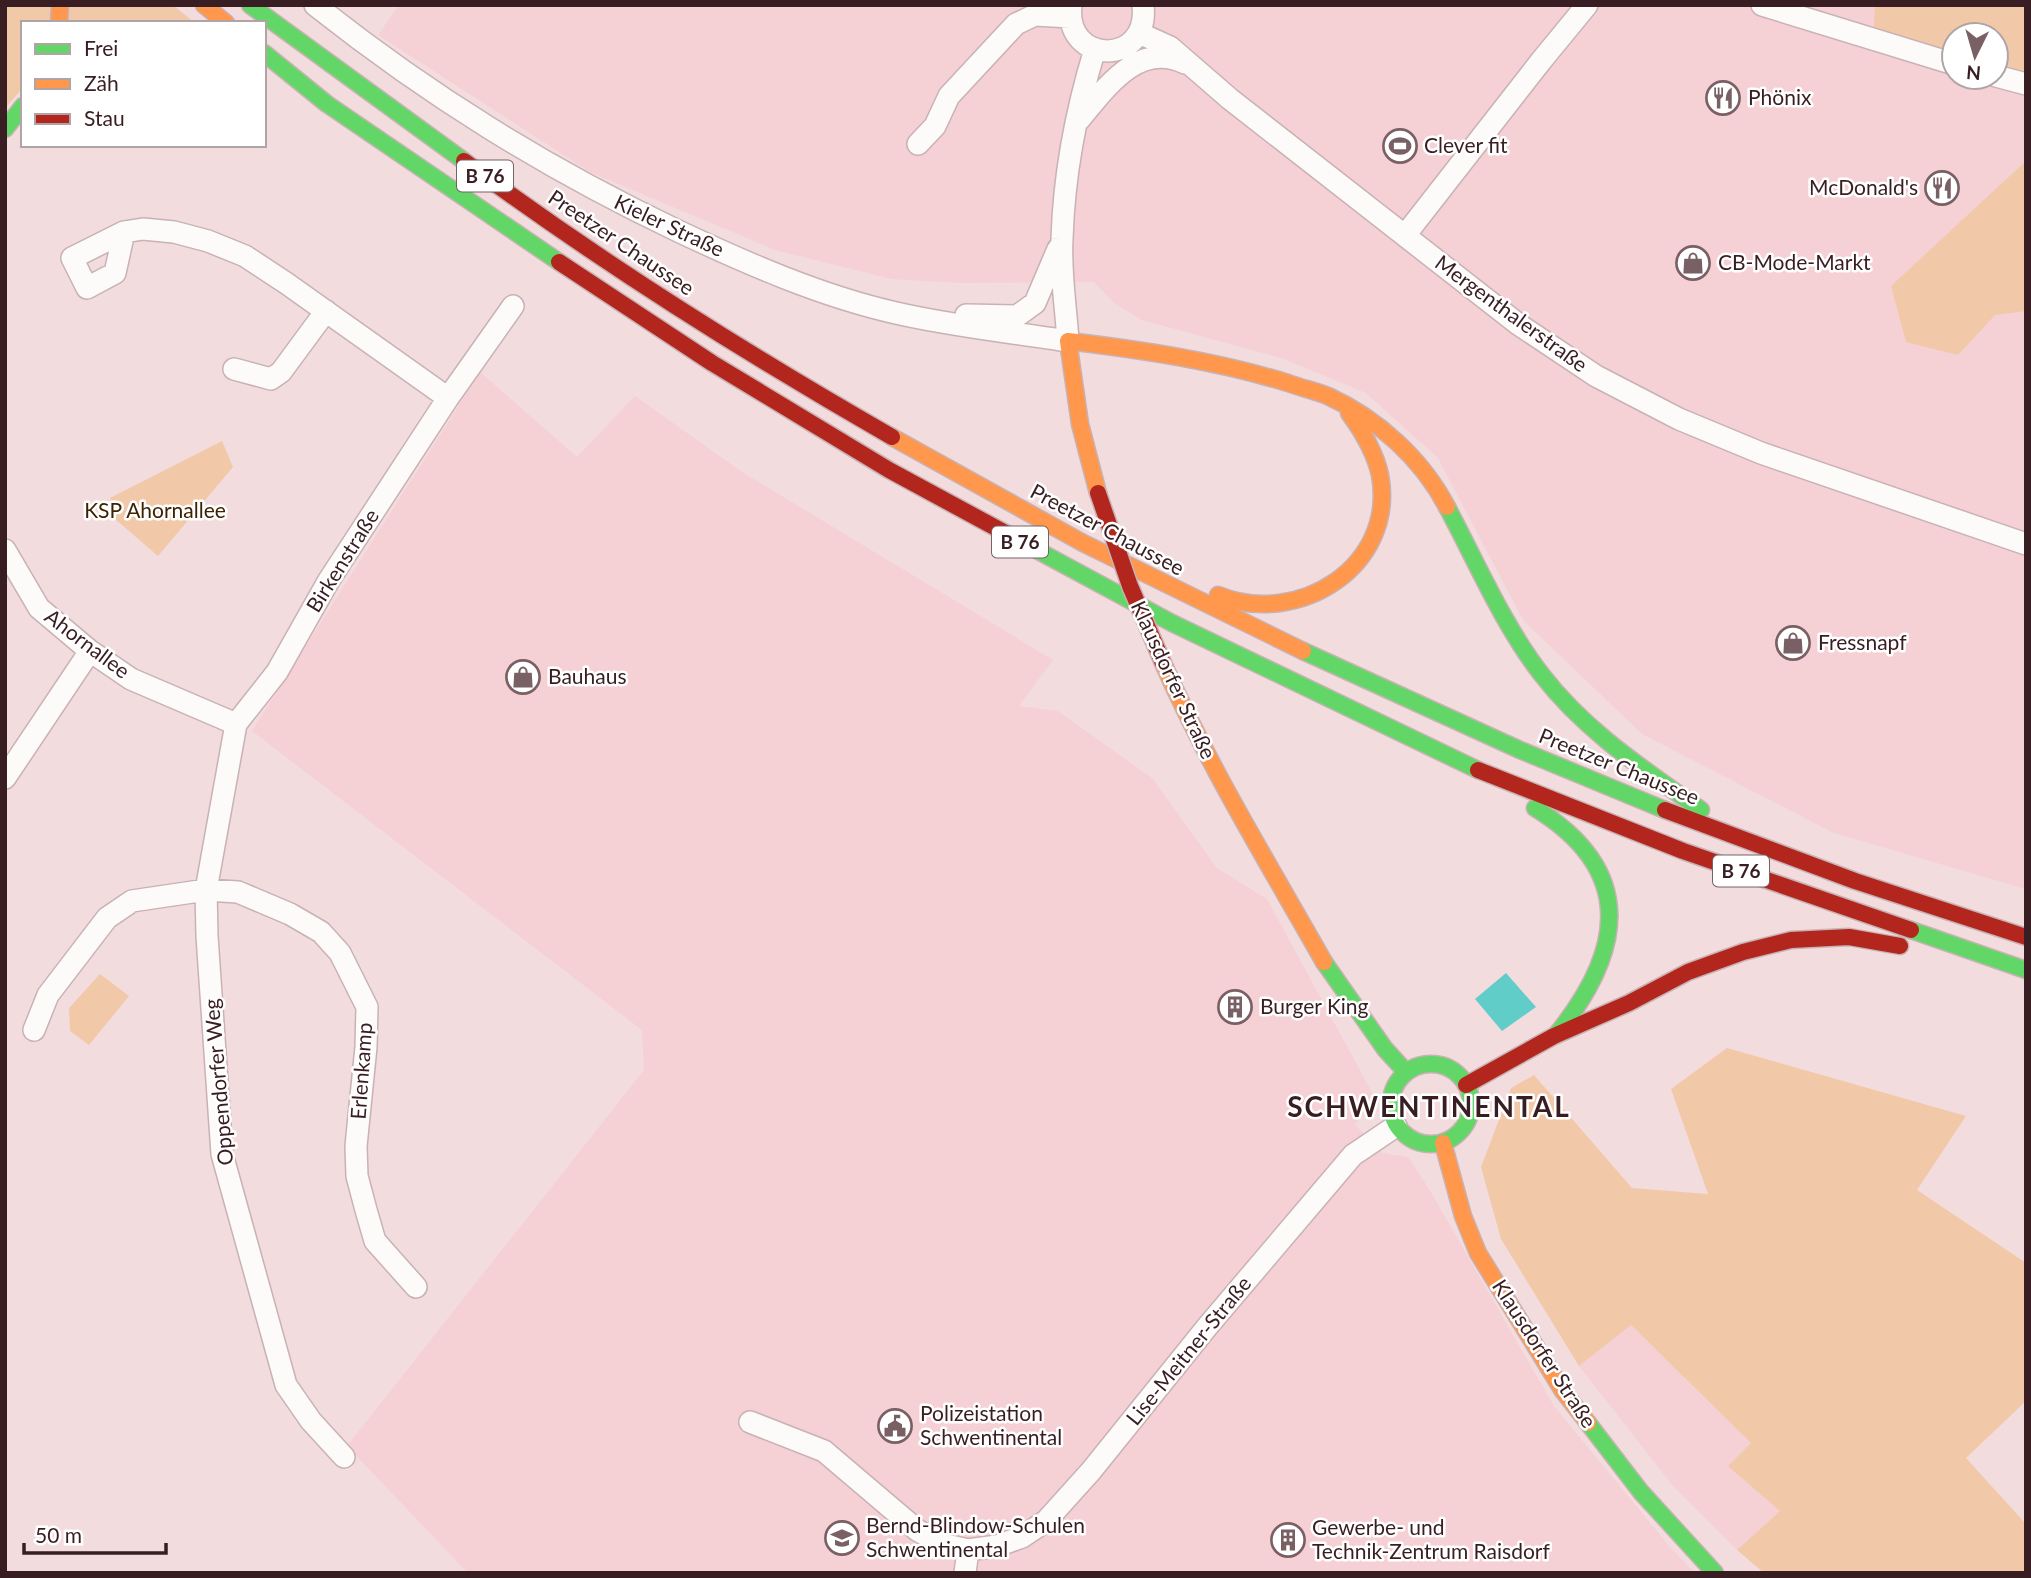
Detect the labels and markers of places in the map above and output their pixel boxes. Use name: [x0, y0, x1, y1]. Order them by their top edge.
restaurant icon: Phönix: [1704, 79, 1742, 117]
place label: Phönix: [1748, 84, 1812, 109]
sports icon: Clever fit: [1381, 127, 1419, 165]
place label: Clever fit: [1424, 132, 1508, 157]
restaurant icon: McDonald's: [1923, 169, 1961, 207]
place label: McDonald's: [1809, 174, 1918, 199]
shop icon: CB-Mode-Markt: [1674, 244, 1712, 282]
place label: CB-Mode-Markt: [1718, 249, 1871, 274]
shop icon: Fressnapf: [1774, 624, 1812, 662]
place label: Fressnapf: [1818, 629, 1907, 654]
shop icon: Bauhaus: [504, 658, 542, 696]
place label: Bauhaus: [548, 663, 627, 688]
building icon: Burger King: [1216, 988, 1254, 1026]
place label: Burger King: [1260, 993, 1369, 1018]
place label: Polizeistation Schwentinental: [920, 1400, 1062, 1449]
public building icon: Polizeistation Schwentinental: [876, 1407, 914, 1445]
place label: Bernd-Blindow-Schulen Schwentinental: [866, 1512, 1085, 1561]
place label: Gewerbe- und Technik-Zentrum Raisdorf: [1312, 1514, 1550, 1563]
school or university icon: Bernd-Blindow-Schulen Schwentinental: [823, 1519, 861, 1557]
building icon: Gewerbe- und Technik-Zentrum Raisdorf: [1269, 1521, 1307, 1559]

